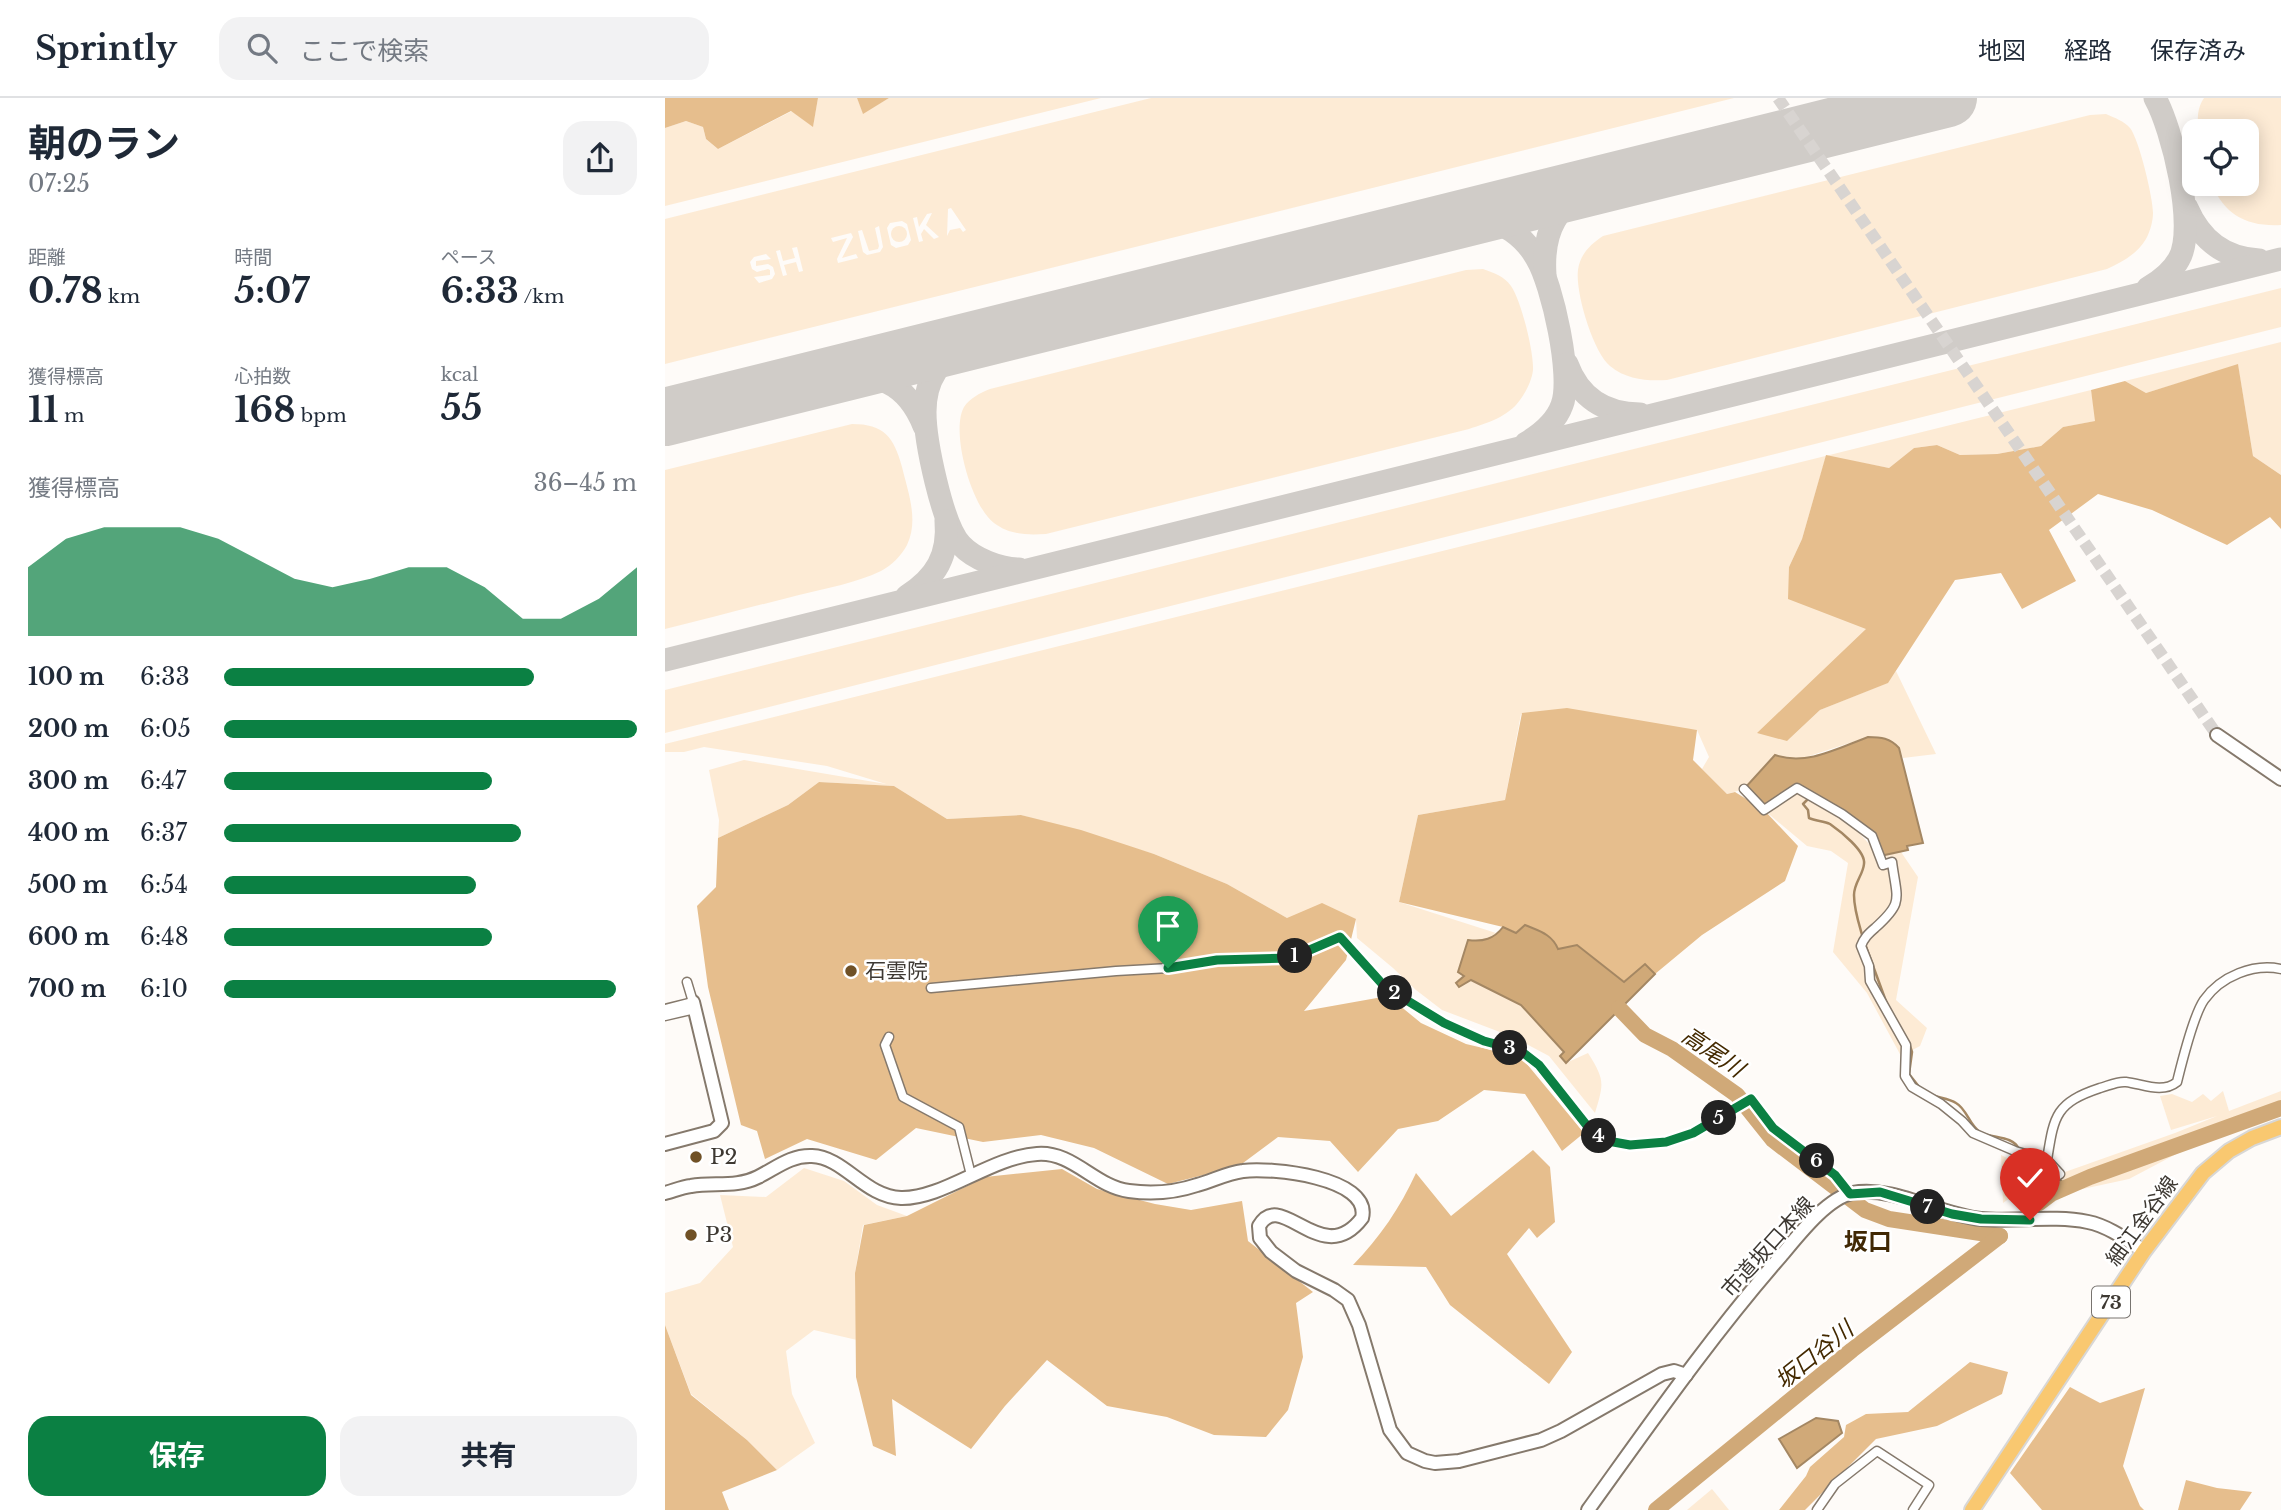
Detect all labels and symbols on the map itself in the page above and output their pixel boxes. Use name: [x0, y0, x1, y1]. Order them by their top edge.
pin: [1138, 896, 1198, 968]
pin: 1: [1277, 938, 1313, 974]
place label: 石雲院: [865, 958, 928, 984]
marker: 石雲院: [843, 963, 859, 979]
pin: 2: [1377, 976, 1413, 1010]
water label: 高尾川: [1677, 1021, 1752, 1085]
pin: 3: [1493, 1030, 1527, 1066]
pin: 5: [1701, 1100, 1737, 1136]
pin: 4: [1581, 1118, 1616, 1154]
place label: P2: [710, 1144, 737, 1170]
pin: 6: [1799, 1144, 1835, 1178]
pin: [2000, 1148, 2060, 1220]
marker: P2: [688, 1149, 704, 1165]
street label: 細江金谷線: [2101, 1171, 2183, 1271]
pin: 7: [1911, 1190, 1945, 1224]
street label: 市道坂口本線: [1716, 1191, 1820, 1303]
place label: P3: [705, 1222, 732, 1248]
marker: P3: [683, 1227, 699, 1243]
district label: 坂口: [1844, 1227, 1892, 1256]
road number: 73: [2092, 1286, 2130, 1318]
water label: 坂口谷川: [1769, 1313, 1861, 1395]

